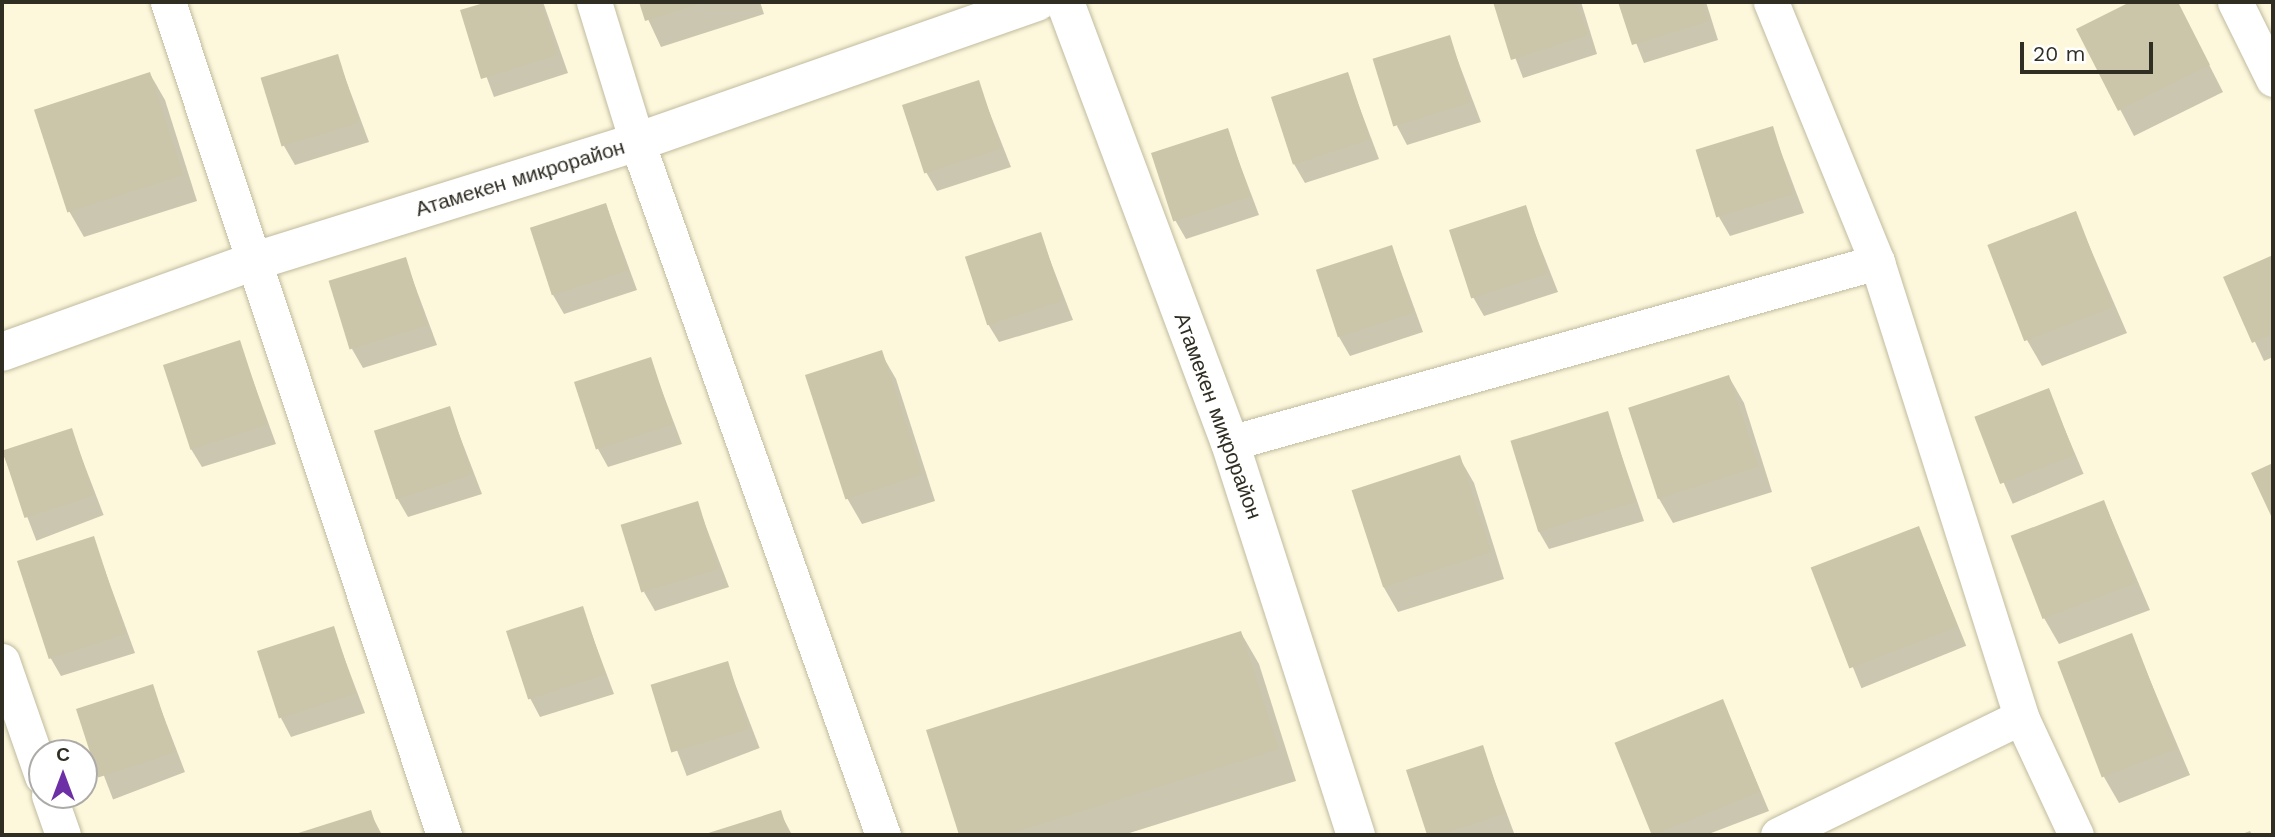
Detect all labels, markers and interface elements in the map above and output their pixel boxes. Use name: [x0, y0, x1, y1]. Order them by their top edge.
scale bar: [2023, 28, 2156, 72]
text: 20 m: [2033, 41, 2085, 66]
street label: Атамекен микрорайон: [412, 134, 628, 222]
street label: Атамекен микрорайон: [1169, 309, 1267, 523]
north arrow: [28, 739, 98, 809]
text: С: [56, 743, 70, 766]

